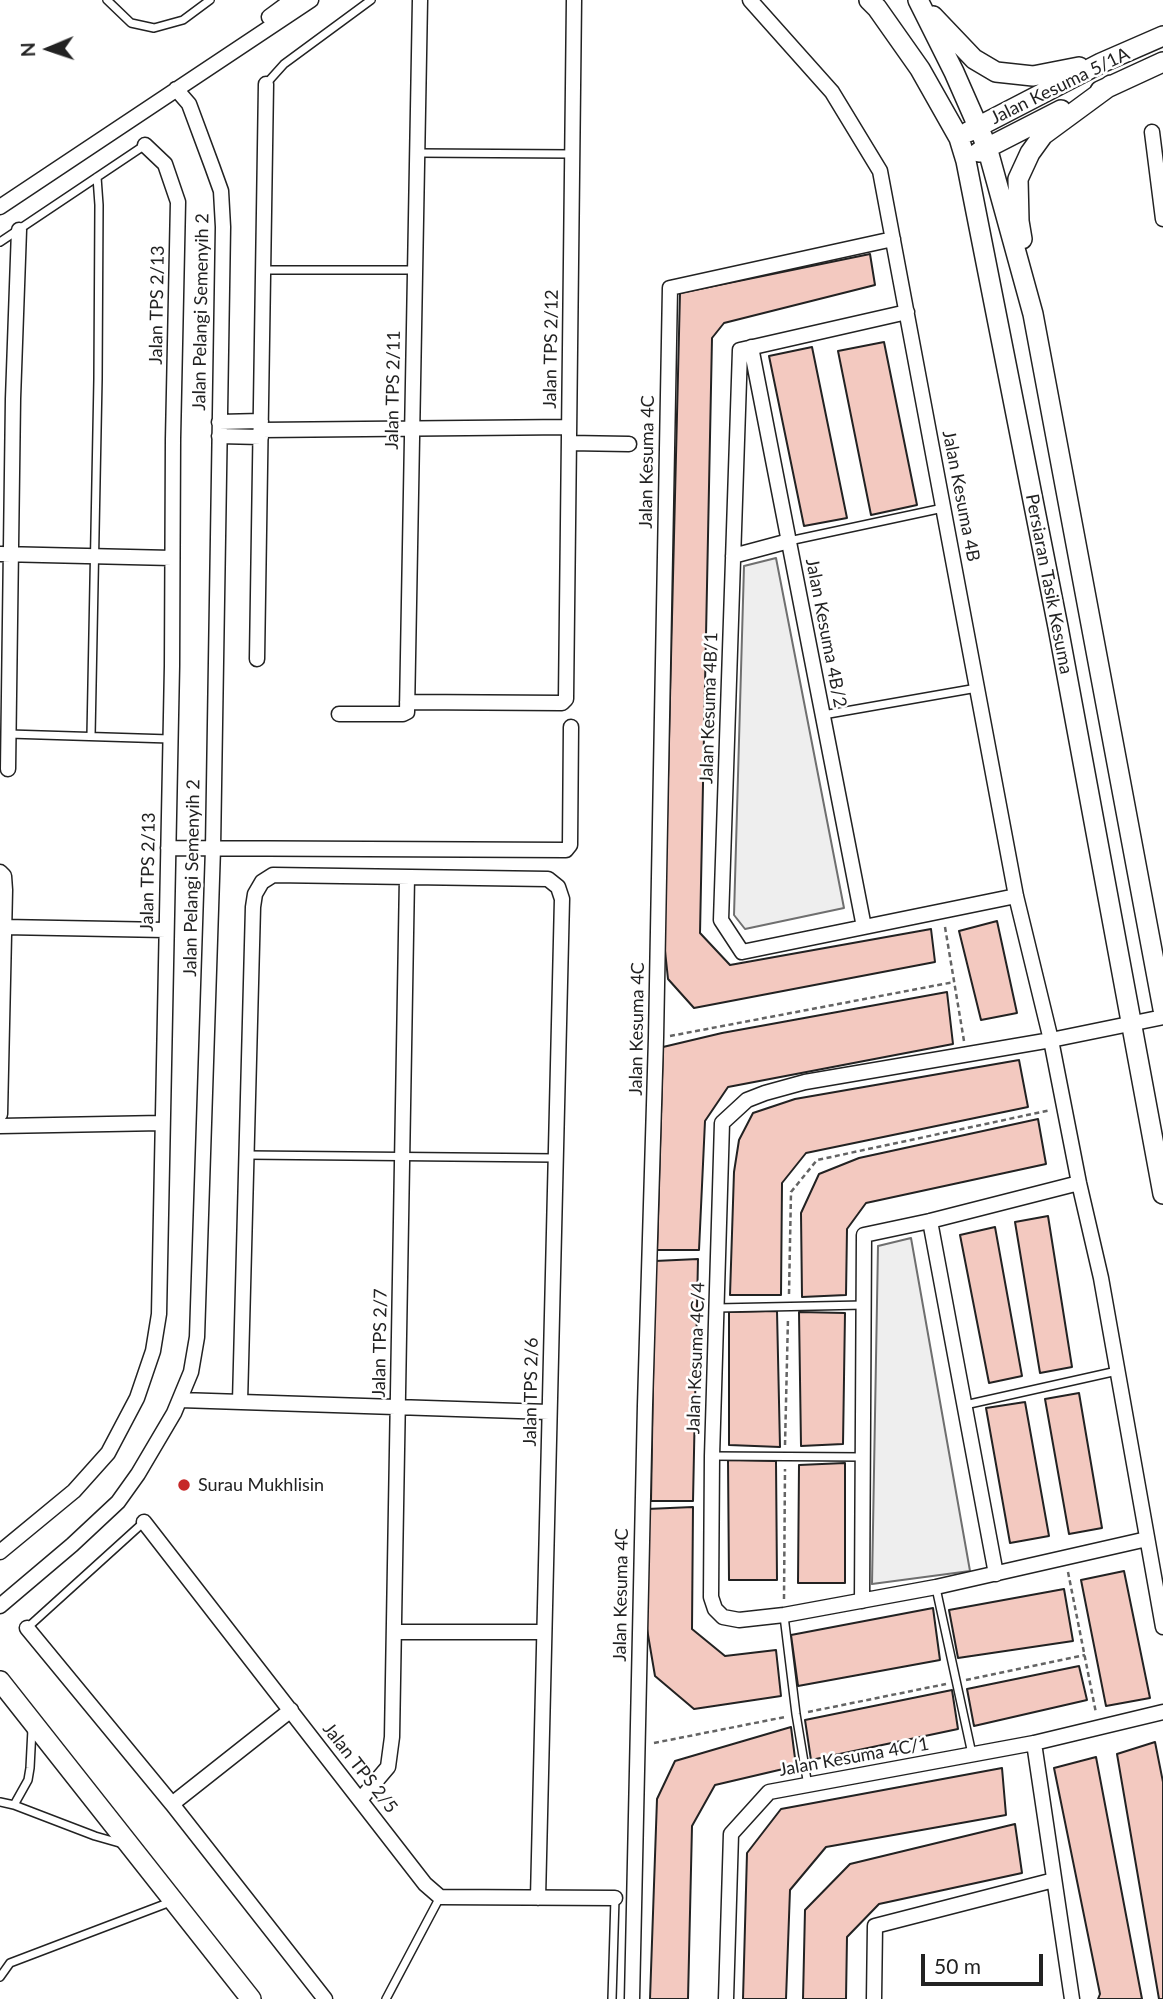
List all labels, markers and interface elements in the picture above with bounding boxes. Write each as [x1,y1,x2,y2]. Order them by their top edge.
north arrow [14,14,84,84]
text: N [16,42,39,57]
street label: Jalan Kesuma 5/1A [987,43,1133,129]
street label: Jalan Pelangi Semenyih 2 [188,213,214,411]
street label: Jalan TPS 2/13 [145,245,169,365]
street label: Jalan TPS 2/12 [539,289,563,409]
street label: Jalan TPS 2/11 [381,330,405,450]
street label: Jalan Kesuma 4C [635,395,659,529]
street label: Jalan Kesuma 4B [938,429,984,563]
street label: Persiaran Tasik Kesuma [1021,492,1077,676]
street label: Jalan Kesuma 4B/2 [801,557,851,709]
street label: Jalan Kesuma 4B/1 [696,632,722,784]
street label: Jalan Pelangi Semenyih 2 [179,779,205,977]
street label: Jalan TPS 2/13 [136,812,160,932]
street label: Jalan Kesuma 4C [625,962,649,1096]
street label: Jalan Kesuma 4C/4 [683,1282,709,1434]
street label: Jalan TPS 2/7 [368,1288,392,1398]
street label: Jalan TPS 2/6 [519,1337,543,1447]
place label: Surau Mukhlisin [198,1474,324,1496]
marker: Surau Mukhlisin [176,1477,192,1493]
street label: Jalan Kesuma 4C [609,1528,633,1662]
street label: Jalan TPS 2/5 [318,1718,402,1818]
street label: Jalan Kesuma 4C/1 [777,1733,931,1781]
scale bar [925,1940,1048,1984]
text: 50 m [934,1953,981,1978]

